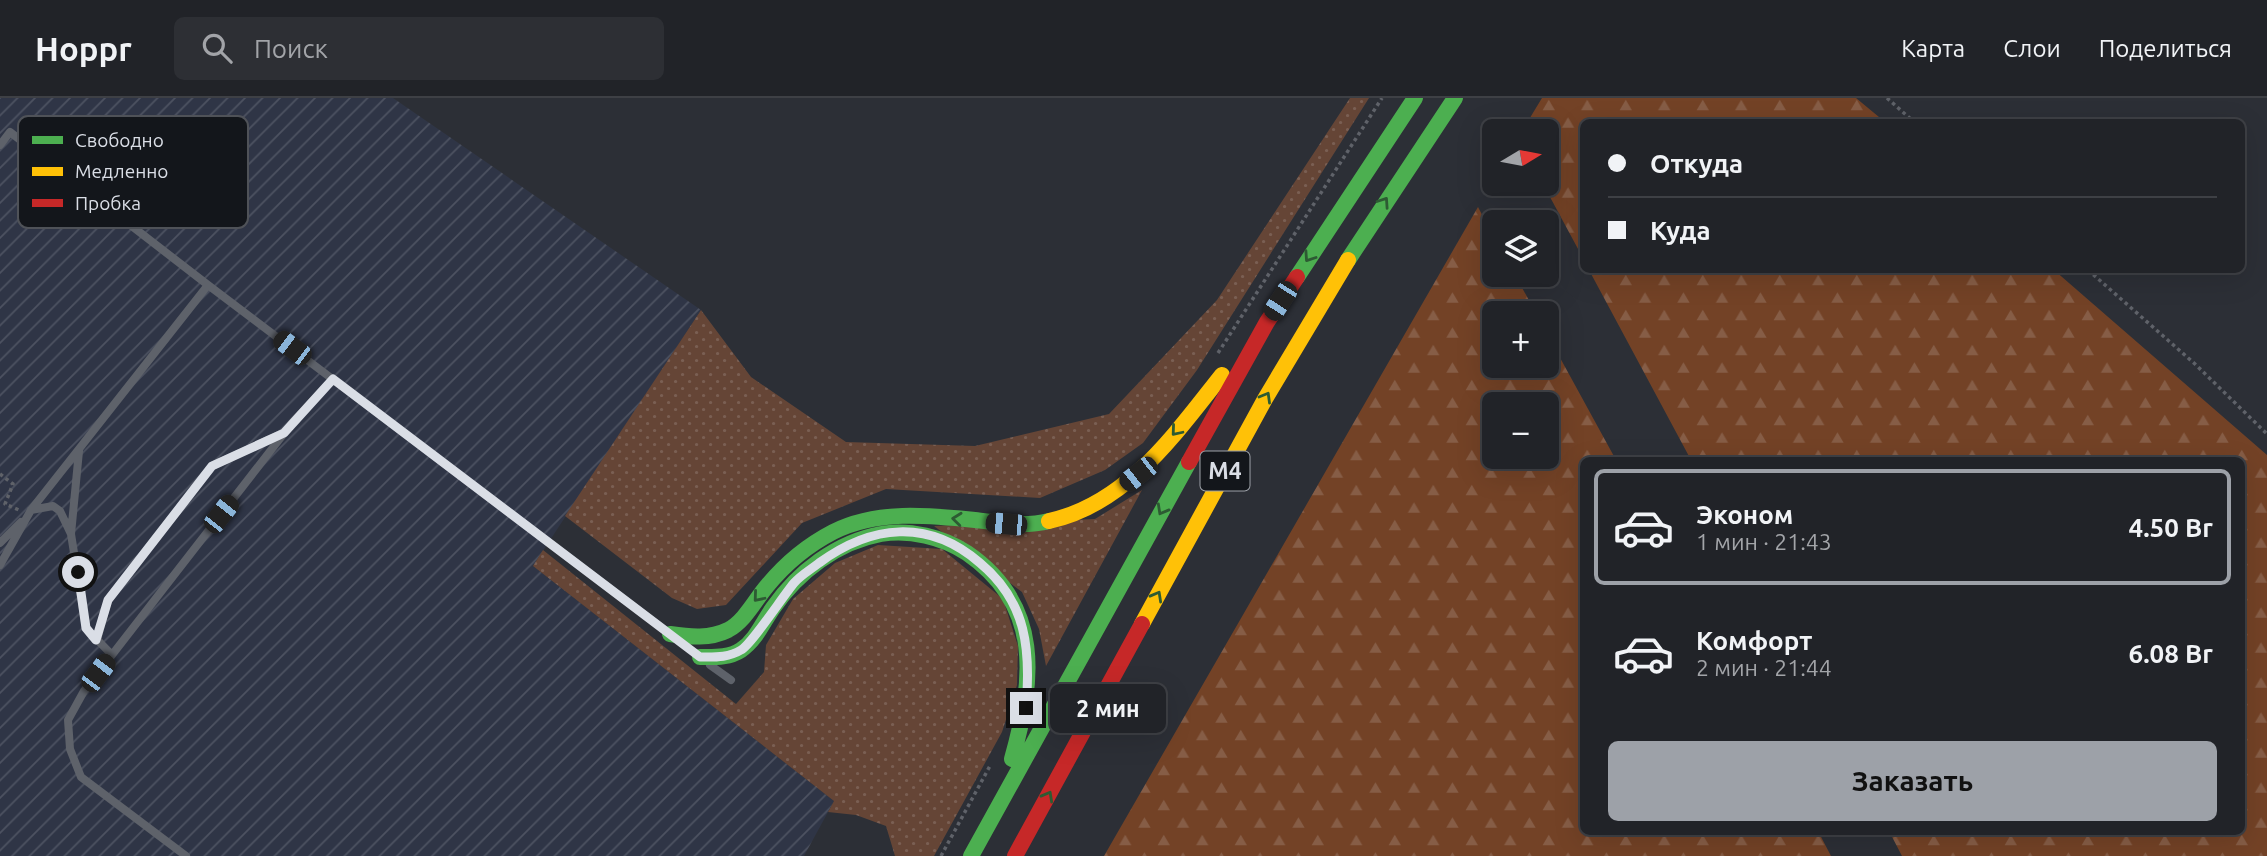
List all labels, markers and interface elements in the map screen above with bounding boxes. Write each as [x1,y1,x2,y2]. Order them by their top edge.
search box [174,17,664,80]
icon: search [198,29,236,67]
text: Hoppr [35,30,132,67]
text: Поиск [254,34,328,63]
text: Карта [1901,35,1965,62]
text: Слои [2003,35,2061,62]
text: Поделиться [2099,35,2232,62]
legend [18,116,248,228]
north arrow [1482,119,1559,196]
map controls [1482,119,1559,469]
text: Свободно [75,129,164,151]
text: Откуда [1650,149,1743,178]
text: Медленно [75,160,168,182]
text: Пробка [75,192,141,214]
one-way arrow [1376,197,1389,210]
button: layers [1482,210,1559,287]
text: Куда [1650,216,1711,245]
one-way arrow [1305,249,1318,262]
car [1260,278,1301,324]
button: + [1482,301,1559,378]
car [269,327,316,369]
one-way arrow [1258,391,1271,404]
button: − [1482,392,1559,469]
one-way arrow [1172,422,1184,435]
road number: М4 [1200,452,1250,490]
car [1115,453,1162,495]
car [200,491,243,537]
icon: car [1612,496,1675,559]
text: Эконом [1696,500,1793,529]
one-way arrow [1157,503,1170,515]
one-way arrow [951,512,962,527]
car [985,512,1028,536]
text: 4.50 Br [2129,513,2213,542]
text: 1 мин · 21:43 [1696,529,1832,554]
route start [62,556,94,588]
one-way arrow [753,589,766,601]
one-way arrow [1149,591,1162,604]
icon: car [1612,622,1675,685]
text: Комфорт [1696,626,1812,655]
text: 6.08 Br [2129,639,2213,668]
car [77,650,120,696]
text: 2 мин · 21:44 [1696,655,1832,680]
callout: 2 мин [1050,684,1166,732]
route end [1010,692,1042,724]
text: 2 мин [1076,696,1140,721]
button: Заказать [1608,741,2217,821]
one-way arrow [1040,791,1053,803]

